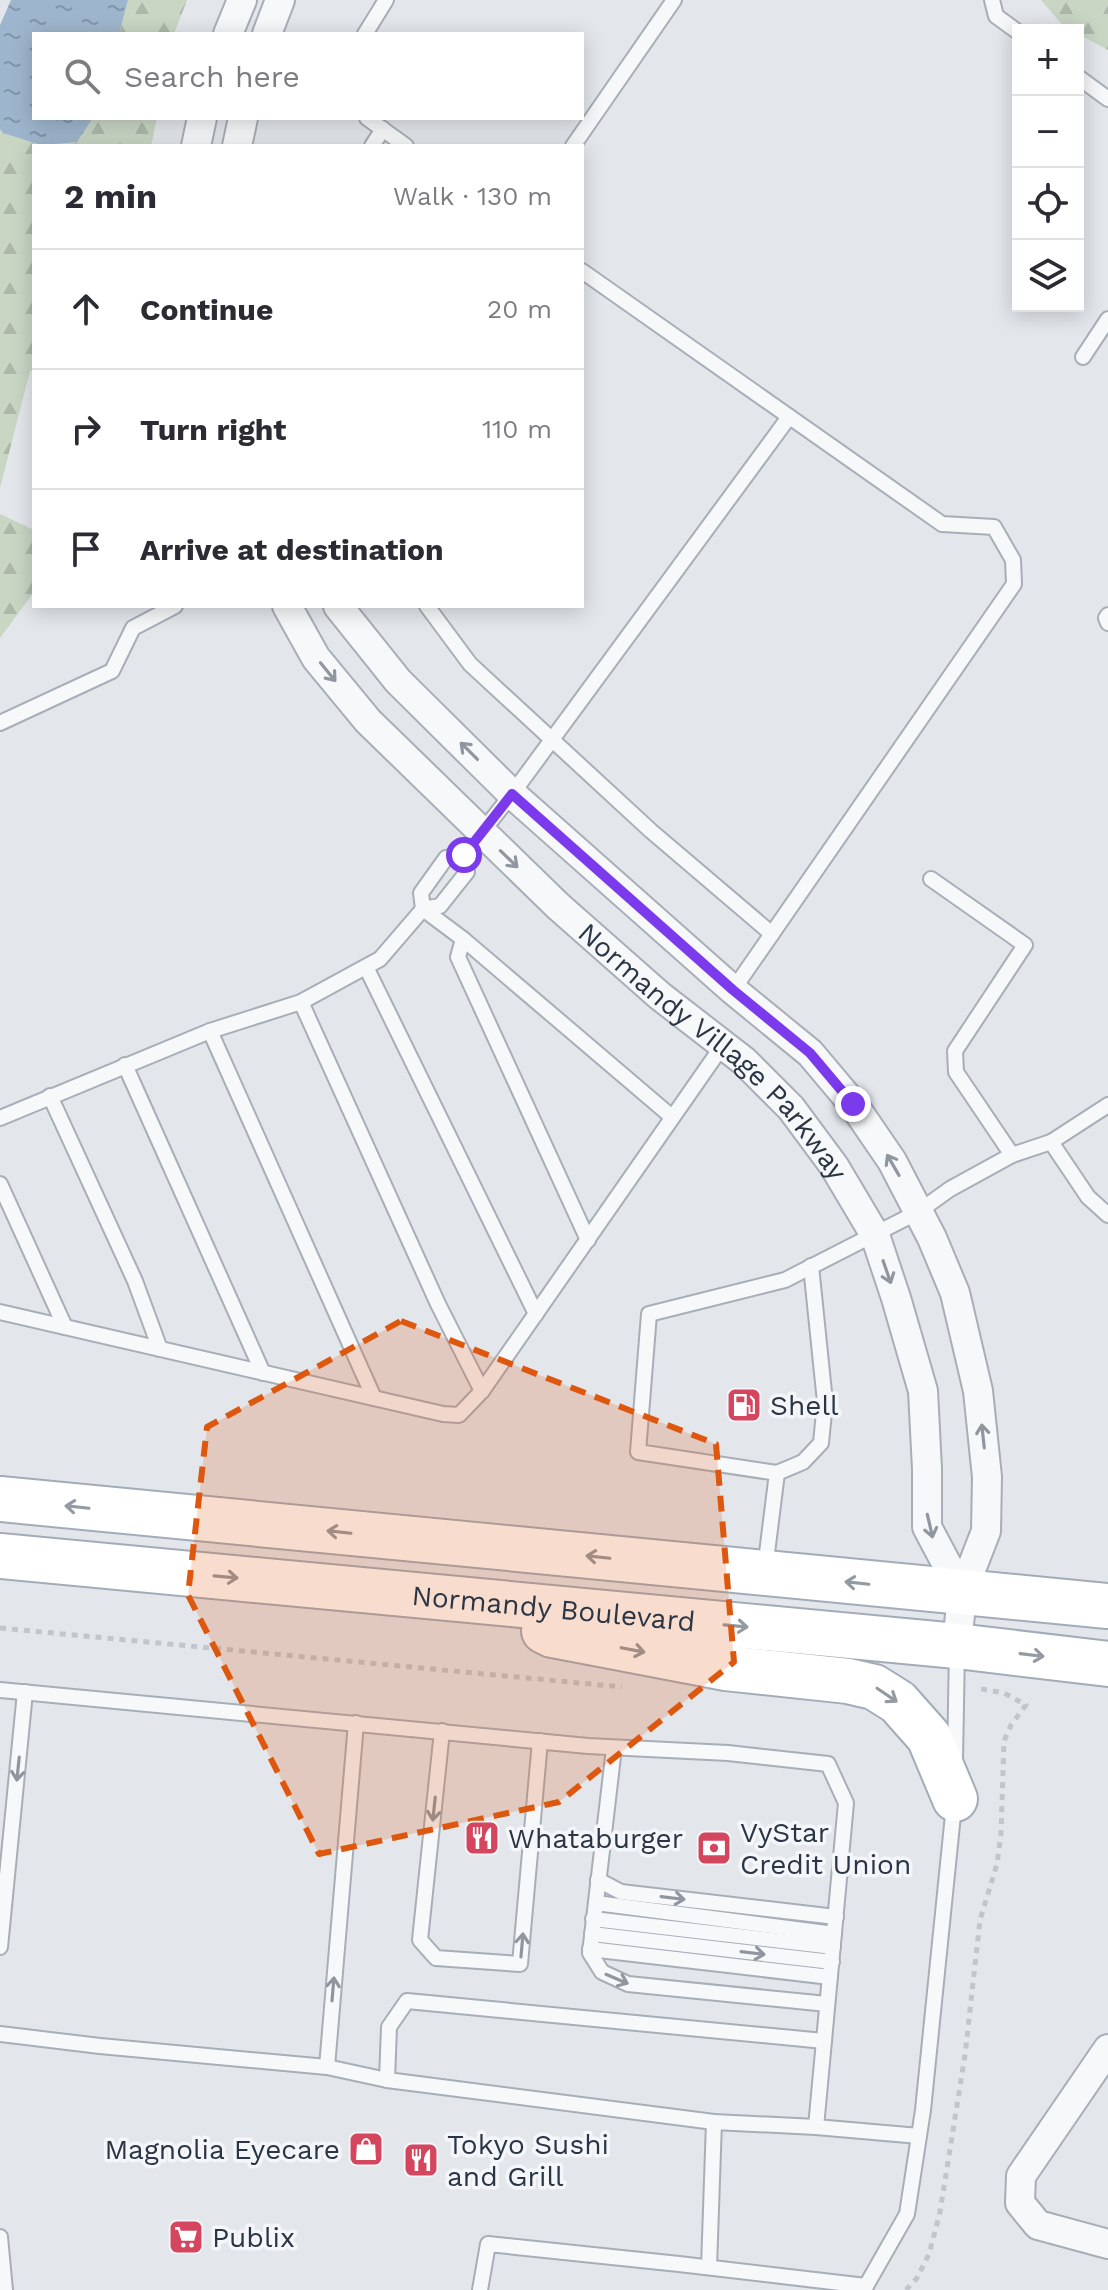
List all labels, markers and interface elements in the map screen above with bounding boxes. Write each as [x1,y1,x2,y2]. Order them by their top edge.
map controls [1012,24,1084,312]
button: + [1012,24,1084,96]
search box [32,32,584,120]
icon: search [60,54,104,98]
text: Search here [124,59,300,94]
button: − [1012,96,1084,168]
button: locate [1012,168,1084,240]
text: 2 min [64,176,157,216]
text: Walk · 130 m [393,181,552,211]
button: layers [1012,240,1084,312]
icon: ahead [64,287,108,331]
text: Continue [140,292,273,327]
text: 20 m [487,294,552,324]
icon: right [64,407,108,451]
text: Turn right [140,412,286,447]
text: 110 m [482,414,552,444]
icon: arrive [64,527,108,571]
text: Arrive at destination [140,532,444,567]
one-way arrow [319,661,337,682]
one-way arrow [460,742,479,761]
route start [446,837,482,873]
one-way arrow [499,849,519,868]
street label: Normandy Village Parkway [572,916,855,1186]
route end [835,1086,871,1122]
one-way arrow [885,1154,901,1177]
one-way arrow [881,1259,896,1284]
fuel station icon: Shell [725,1386,763,1424]
place label: Shell [770,1389,839,1422]
one-way arrow [975,1423,990,1450]
one-way arrow [64,1499,91,1514]
one-way arrow [923,1512,938,1538]
one-way arrow [326,1525,353,1540]
one-way arrow [585,1550,612,1565]
one-way arrow [212,1570,239,1585]
one-way arrow [844,1575,870,1590]
street label: Normandy Boulevard [410,1579,697,1638]
one-way arrow [722,1618,749,1633]
one-way arrow [620,1643,645,1658]
one-way arrow [1019,1648,1045,1663]
one-way arrow [876,1687,898,1703]
one-way arrow [10,1755,25,1782]
one-way arrow [426,1795,441,1822]
place label: VyStar Credit Union [740,1816,911,1881]
restaurant icon: Whataburger [463,1819,501,1857]
place label: Whataburger [508,1822,683,1855]
bank icon: VyStar Credit Union [695,1829,733,1867]
one-way arrow [660,1891,685,1906]
one-way arrow [515,1932,530,1959]
one-way arrow [739,1945,766,1960]
one-way arrow [604,1972,629,1987]
one-way arrow [326,1976,341,2003]
place label: Tokyo Sushi and Grill [447,2128,609,2193]
shop icon: Magnolia Eyecare [347,2130,385,2168]
place label: Magnolia Eyecare [104,2133,340,2166]
restaurant icon: Tokyo Sushi and Grill [402,2141,440,2179]
supermarket icon: Publix [167,2218,205,2256]
place label: Publix [212,2221,295,2254]

